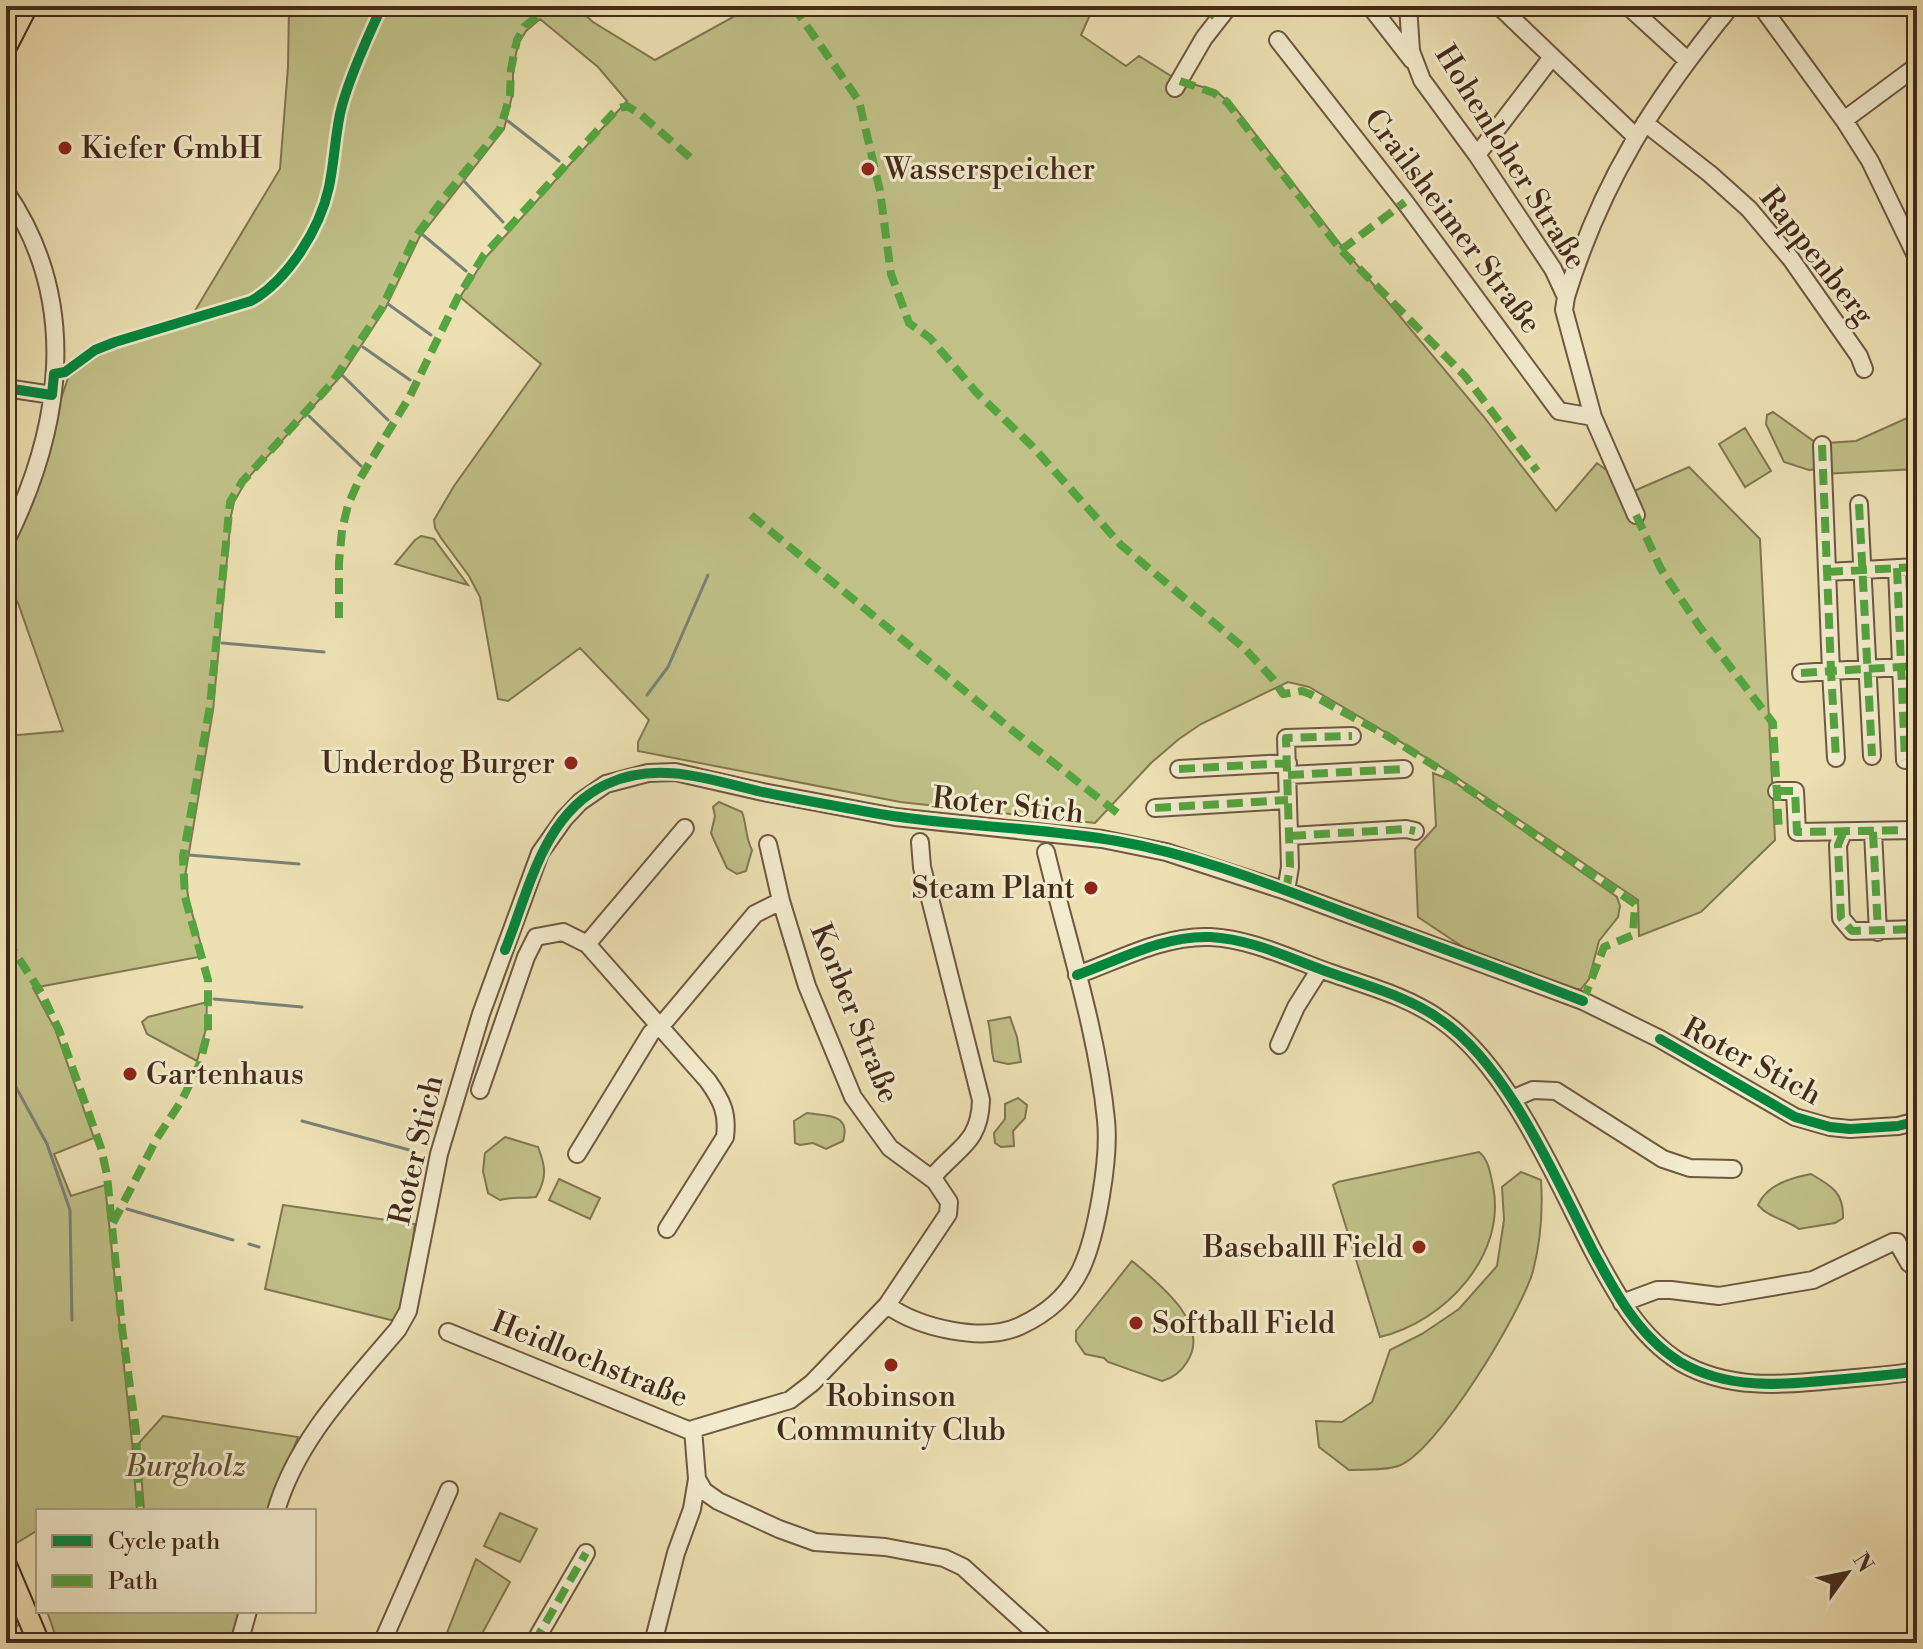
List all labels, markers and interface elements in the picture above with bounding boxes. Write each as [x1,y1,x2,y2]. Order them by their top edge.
street label: Hohenloher Straße [1426,38,1595,277]
street label: Crailsheimer Straße [1355,102,1549,342]
place label: Kiefer GmbH [81,130,262,168]
marker: Kiefer GmbH [56,139,74,157]
place label: Wasserspeicher [883,151,1095,189]
marker: Wasserspeicher [859,160,877,178]
street label: Rappenberg [1750,180,1882,334]
place label: Underdog Burger [321,745,555,783]
marker: Underdog Burger [562,754,580,772]
street label: Roter Stich [930,779,1086,833]
place label: Steam Plant [912,870,1075,908]
marker: Steam Plant [1082,879,1100,897]
street label: Korber Straße [801,918,907,1109]
street label: Roter Stich [1675,1009,1828,1114]
place label: Gartenhaus [146,1056,304,1094]
marker: Gartenhaus [121,1065,139,1083]
street label: Roter Stich [381,1072,453,1229]
place label: Baseballl Field [1202,1229,1403,1267]
marker: Baseballl Field [1410,1238,1428,1256]
street label: Heidlochstraße [486,1303,693,1417]
place label: Softball Field [1152,1305,1335,1343]
marker: Softball Field [1127,1314,1145,1332]
marker: Robinson Community Club [882,1356,900,1374]
place label: Robinson Community Club [776,1378,1006,1450]
park label: Burgholz [124,1448,247,1486]
legend [36,1509,316,1613]
text: Cycle path [108,1527,220,1557]
north arrow [1807,1533,1887,1613]
text: N [1846,1548,1879,1578]
text: Path [108,1567,158,1597]

